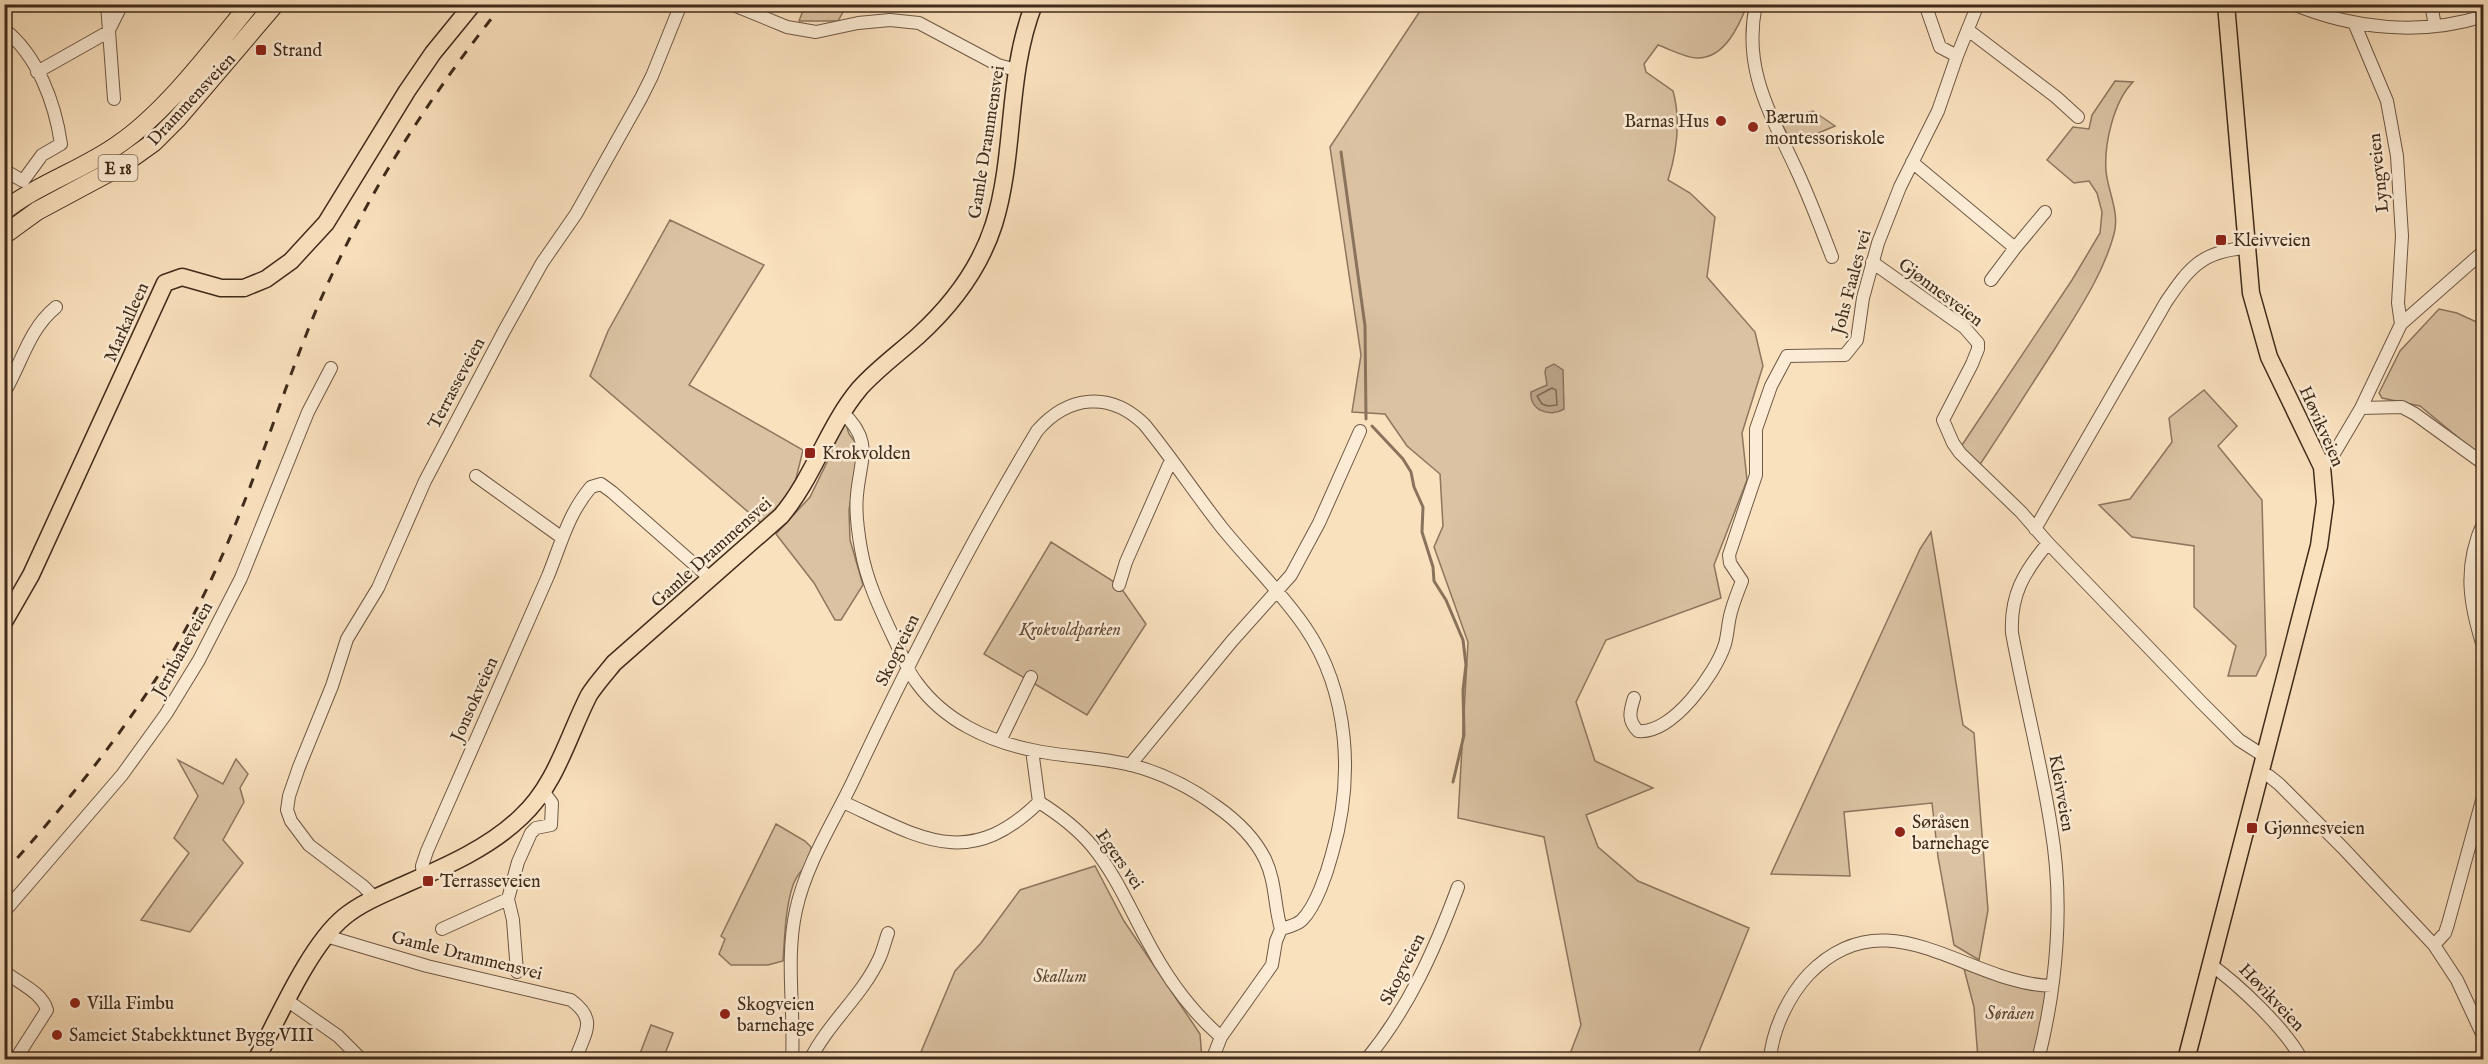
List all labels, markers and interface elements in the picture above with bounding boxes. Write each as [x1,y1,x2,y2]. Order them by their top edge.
place label: Strand [273,40,322,63]
marker: Strand [254,43,268,57]
street label: Drammensveien [143,48,242,152]
street label: Gamle Drammensvei [964,64,1011,220]
place label: Bærum montessoriskole [1765,107,1885,151]
place label: Barnas Hus [1624,111,1709,134]
marker: Barnas Hus [1714,114,1728,128]
marker: Bærum montessoriskole [1746,120,1760,134]
street label: Lyngveien [2364,132,2395,214]
road number: E 18 [98,155,138,181]
street label: Johs Faales vei [1827,227,1877,339]
place label: Kleivveien [2233,230,2311,253]
marker: Kleivveien [2214,233,2228,247]
street label: Gjønnesveien [1893,254,1988,333]
street label: Markalleen [100,279,155,366]
street label: Terrasseveien [424,334,491,433]
street label: Høvikveien [2293,383,2349,471]
place label: Krokvolden [822,443,911,466]
marker: Krokvolden [803,446,817,460]
street label: Gamle Drammensvei [647,493,777,613]
street label: Jernbaneveien [147,598,219,703]
street label: Skogveien [871,611,926,690]
park label: Krokvoldparken [1018,619,1121,642]
street label: Jonsokveien [446,653,504,747]
street label: Kleivveien [2042,753,2079,834]
place label: Søråsen barnehage [1912,812,1989,856]
place label: Gjønnesveien [2264,818,2365,841]
marker: Gjønnesveien [2245,821,2259,835]
street label: Egers vei [1090,825,1148,895]
marker: Søråsen barnehage [1893,825,1907,839]
place label: Terrasseveien [440,871,541,894]
marker: Terrasseveien [421,874,435,888]
street label: Gamle Drammensvei [389,927,545,986]
street label: Skogveien [1376,930,1431,1009]
street label: Høvikveien [2233,959,2309,1037]
park label: Skallum [1033,966,1087,989]
place label: Villa Fimbu [86,993,174,1016]
place label: Skogveien barnehage [737,994,815,1038]
marker: Villa Fimbu [68,996,82,1010]
park label: Søråsen [1985,1003,2035,1026]
marker: Skogveien barnehage [718,1007,732,1021]
place label: Sameiet Stabekktunet Bygg VIII [69,1025,314,1048]
marker: Sameiet Stabekktunet Bygg VIII [50,1028,64,1042]

